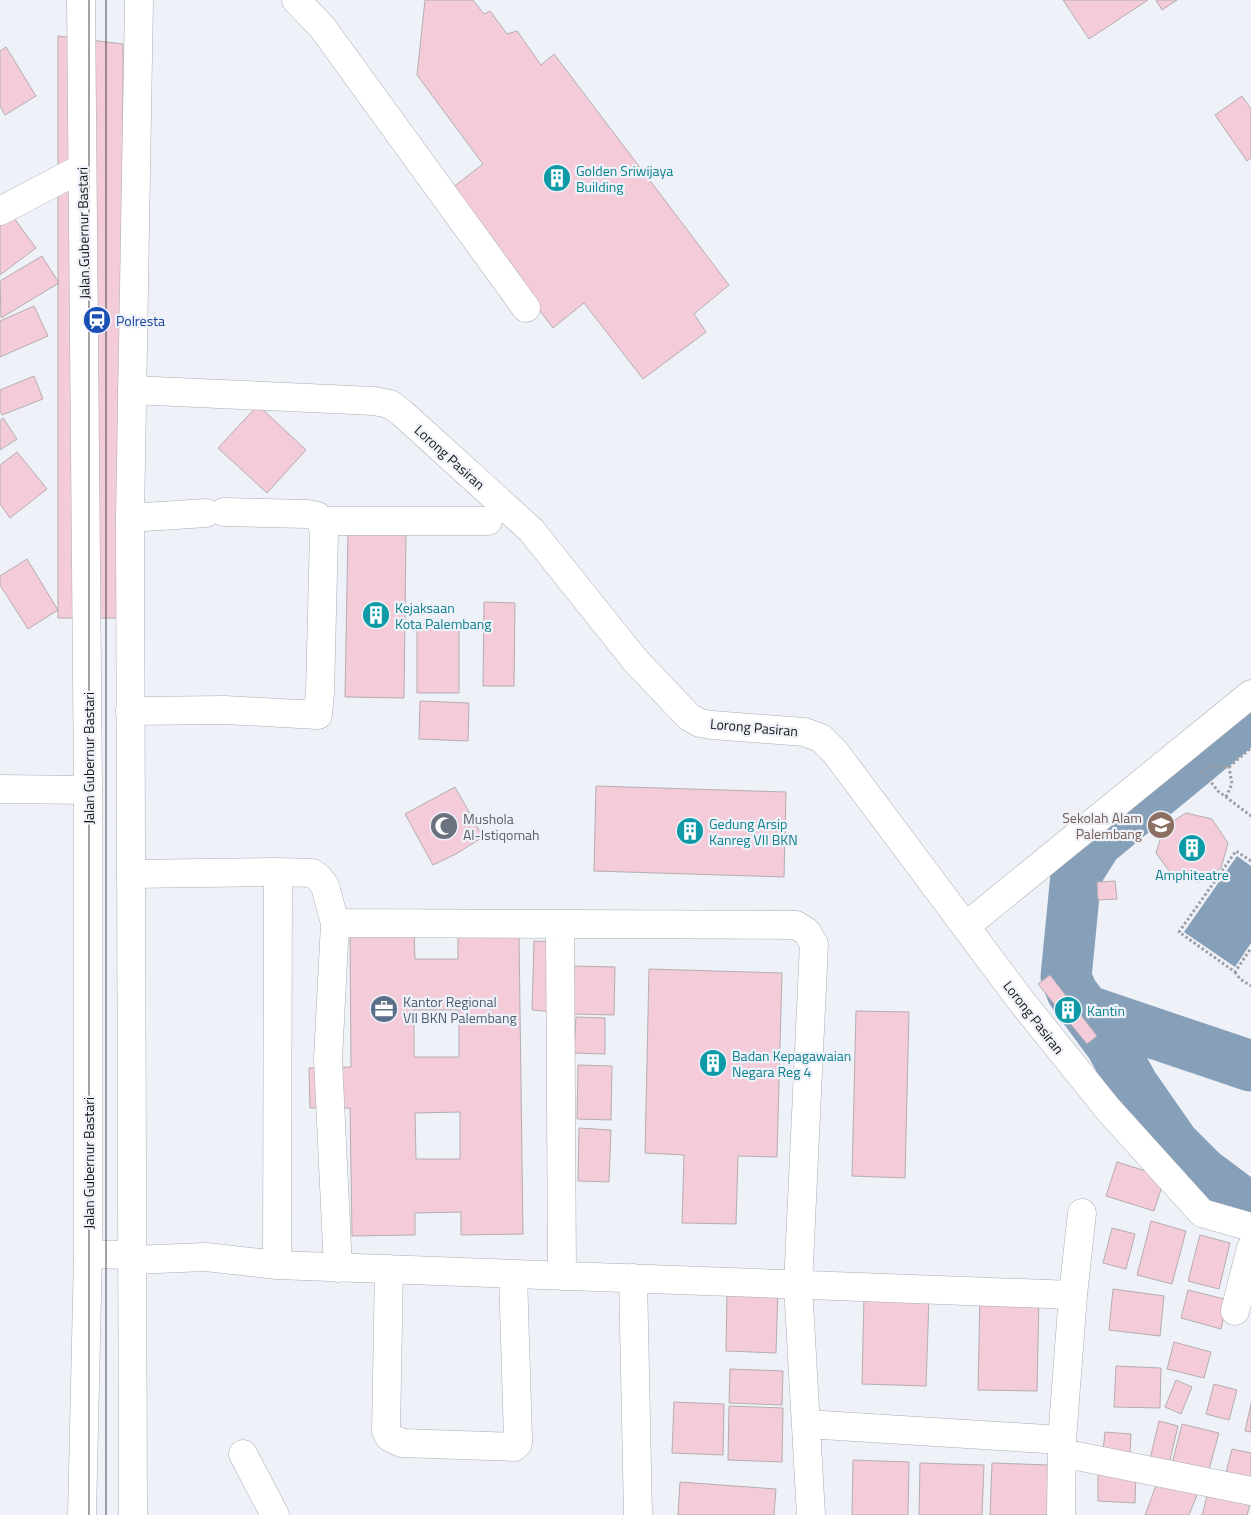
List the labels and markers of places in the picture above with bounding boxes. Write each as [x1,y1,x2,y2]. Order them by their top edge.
place label: Golden Sriwijaya Building [576,160,673,197]
building icon: Golden Sriwijaya Building [542,163,572,193]
station icon: Polresta [82,305,112,335]
place label: Polresta [116,310,165,331]
place label: Kejaksaan Kota Palembang [395,597,491,634]
building icon: Kejaksaan Kota Palembang [361,600,391,630]
place label: Sekolah Alam Palembang [1062,807,1142,844]
place label: Mushola Al-Istiqomah [463,808,540,845]
school or university icon: Sekolah Alam Palembang [1146,810,1176,840]
mosque icon: Mushola Al-Istiqomah [429,811,459,841]
place label: Gedung Arsip Kanreg VII BKN [709,813,798,850]
building icon: Gedung Arsip Kanreg VII BKN [675,816,705,846]
building icon: Amphiteatre [1177,833,1207,863]
place label: Amphiteatre [1155,864,1229,885]
place label: Kantor Regional VII BKN Palembang [403,991,517,1028]
office icon: Kantor Regional VII BKN Palembang [369,994,399,1024]
building icon: Kantin [1053,995,1083,1025]
place label: Kantin [1087,1000,1125,1021]
place label: Badan Kepagawaian Negara Reg 4 [732,1045,851,1082]
building icon: Badan Kepagawaian Negara Reg 4 [698,1048,728,1078]

